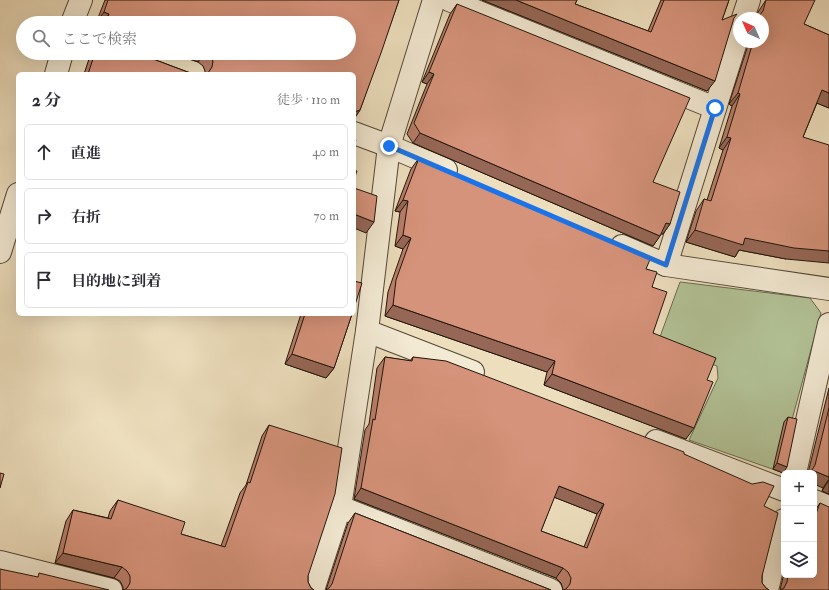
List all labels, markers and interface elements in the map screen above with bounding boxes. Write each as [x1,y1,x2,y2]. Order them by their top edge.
north arrow [733,12,769,48]
search box [16,16,356,60]
icon: search [30,27,52,49]
text: ここで検索 [62,30,137,49]
text: 2 分 [32,90,61,111]
text: 徒歩 · 110 m [277,92,340,108]
route start [706,99,724,117]
route end [380,137,398,155]
icon: ahead [33,141,55,163]
text: 直進 [71,144,101,163]
text: 40 m [313,144,339,160]
icon: right [33,205,55,227]
text: 右折 [71,208,101,227]
text: 70 m [314,208,339,224]
icon: arrive [33,269,55,291]
text: 目的地に到着 [71,272,161,291]
map controls [781,470,817,578]
button: + [781,470,817,506]
button: − [781,506,817,542]
button: layers [781,542,817,578]

